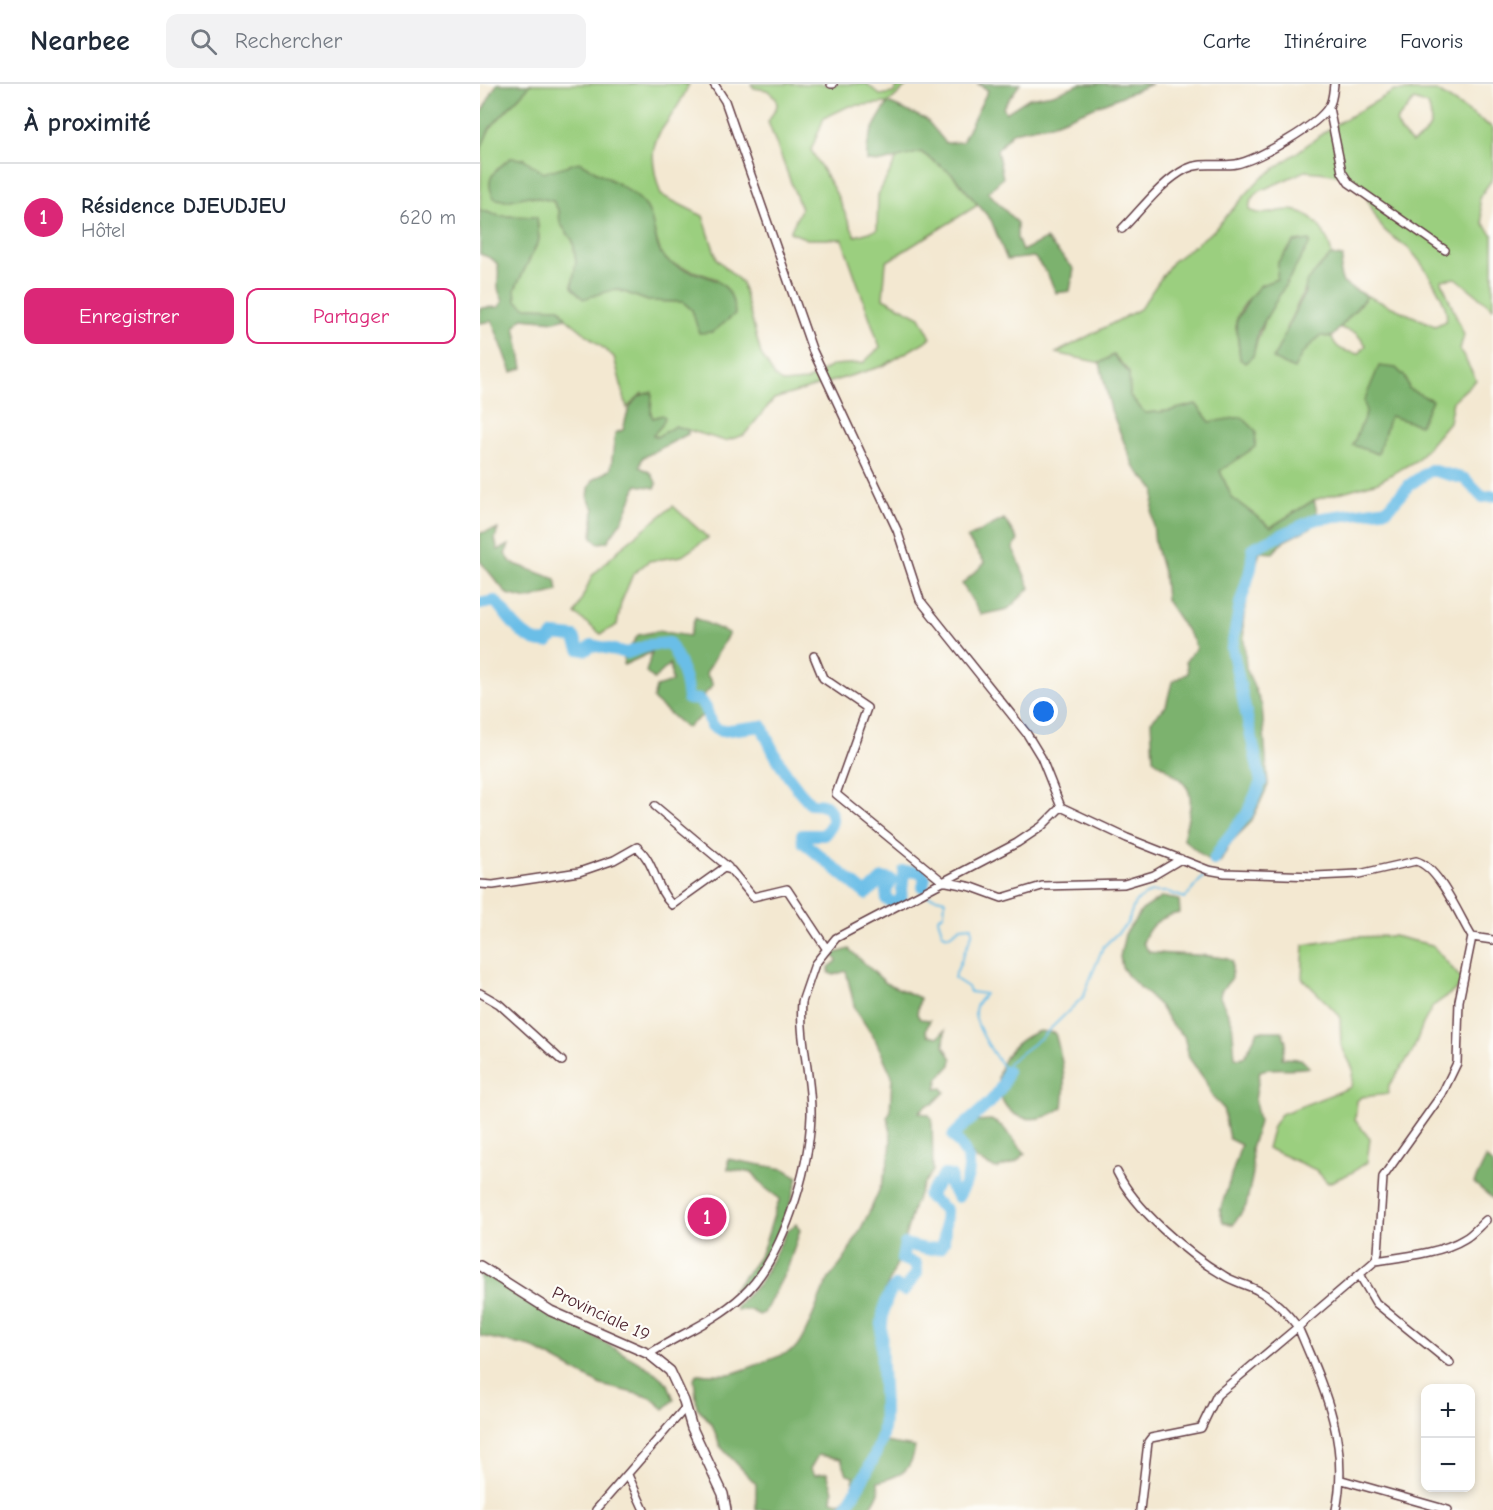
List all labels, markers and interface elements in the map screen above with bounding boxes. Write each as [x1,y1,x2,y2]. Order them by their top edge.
search box [166,14,586,68]
text: Nearbee [30,25,130,57]
icon: search [187,25,220,58]
text: Rechercher [235,28,342,54]
text: Carte [1203,29,1251,53]
text: Itinéraire [1284,29,1367,53]
text: Favoris [1400,29,1463,53]
text: À proximité [24,108,151,138]
text: Résidence DJEUDJEU [81,193,286,219]
text: 1 [40,206,47,229]
text: 620 m [399,206,456,229]
text: Hôtel [81,219,125,242]
button: Enregistrer [24,288,234,344]
button: Partager [246,288,456,344]
your location [1029,697,1058,726]
pin: 1 [688,1194,726,1240]
street label: Provinciale 19 [549,1282,653,1346]
map controls [1421,1384,1475,1492]
button: + [1421,1384,1475,1438]
button: − [1421,1438,1475,1492]

